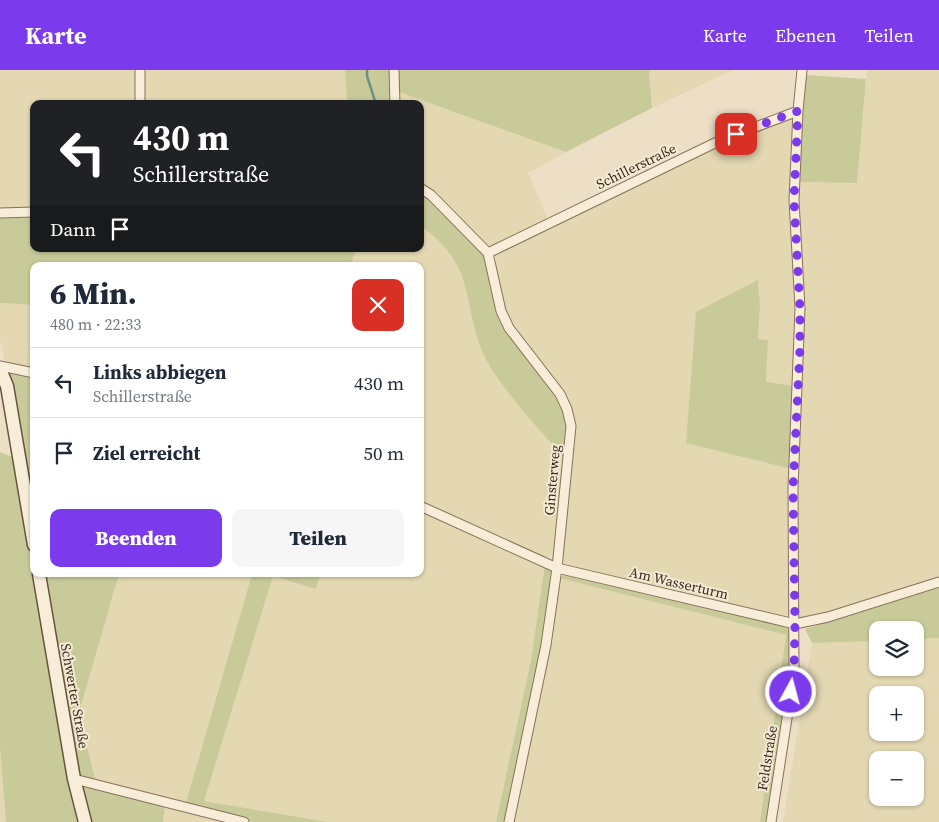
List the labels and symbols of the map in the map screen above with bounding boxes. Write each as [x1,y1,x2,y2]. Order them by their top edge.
pin [715,113,757,155]
street label: Schillerstraße [593,138,679,194]
street label: Ginsterweg [539,444,565,516]
street label: Am Wasserturm [627,562,731,604]
street label: Schwerter Straße [56,642,94,750]
position arrow [764,665,816,717]
street label: Feldstraße [752,724,782,792]

